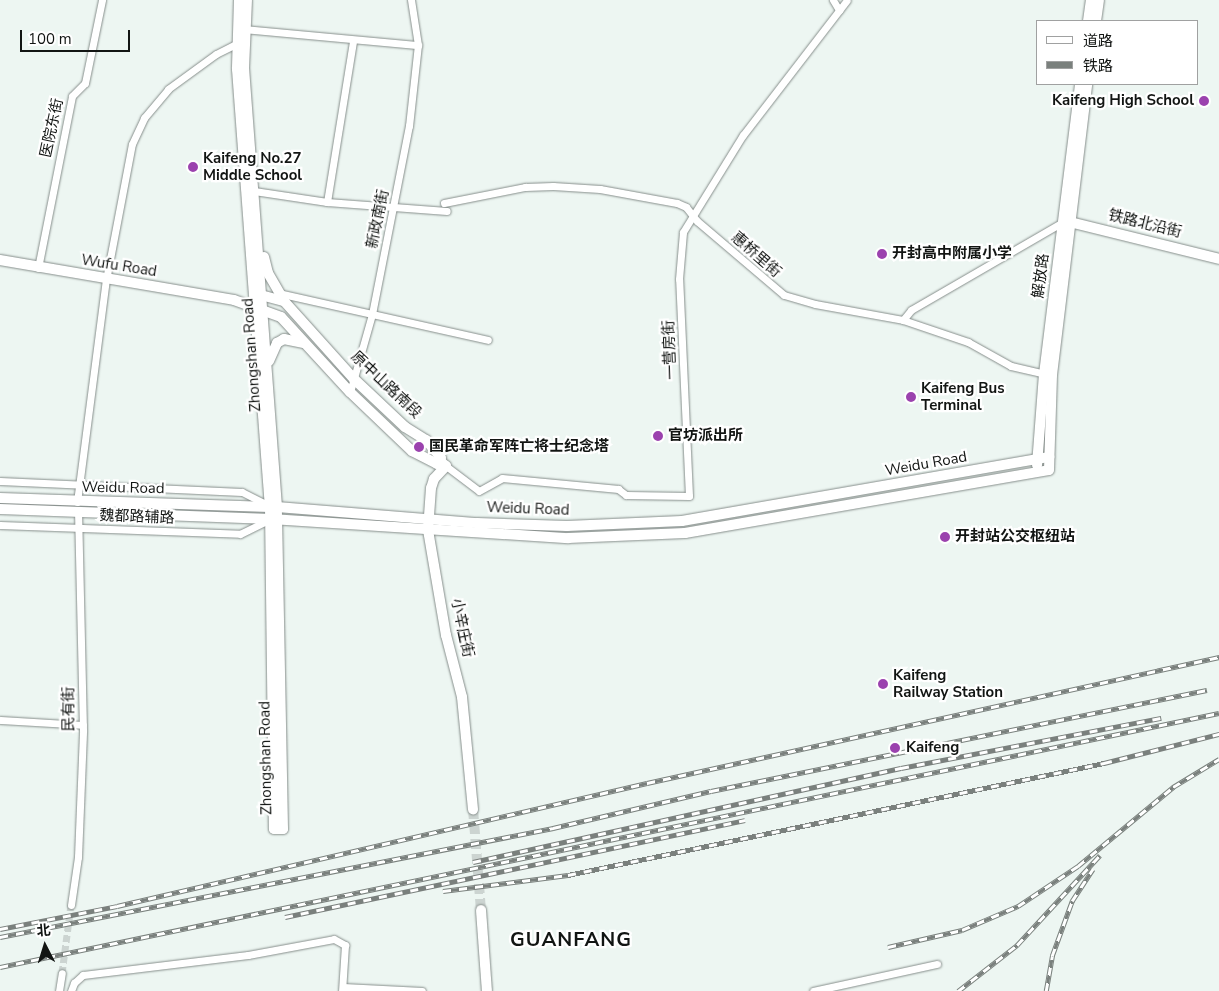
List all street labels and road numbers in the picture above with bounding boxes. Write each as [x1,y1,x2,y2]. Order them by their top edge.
street label: 医院东街 [37,97,67,159]
street label: 新政南街 [363,188,393,250]
street label: 铁路北沿街 [1106,206,1184,242]
street label: 惠桥里街 [727,229,785,281]
street label: Wufu Road [80,251,158,281]
street label: 解放路 [1029,253,1053,299]
street label: Zhongshan Road [239,298,265,412]
street label: 一营房街 [660,320,680,380]
street label: 原中山路南段 [347,348,425,422]
street label: Weidu Road [884,448,968,480]
street label: Weidu Road [81,478,165,498]
street label: Weidu Road [486,499,570,519]
street label: 魏都路辅路 [99,507,175,527]
street label: 小辛庄街 [447,597,477,659]
street label: 民有街 [60,687,78,731]
street label: Zhongshan Road [256,701,276,815]

